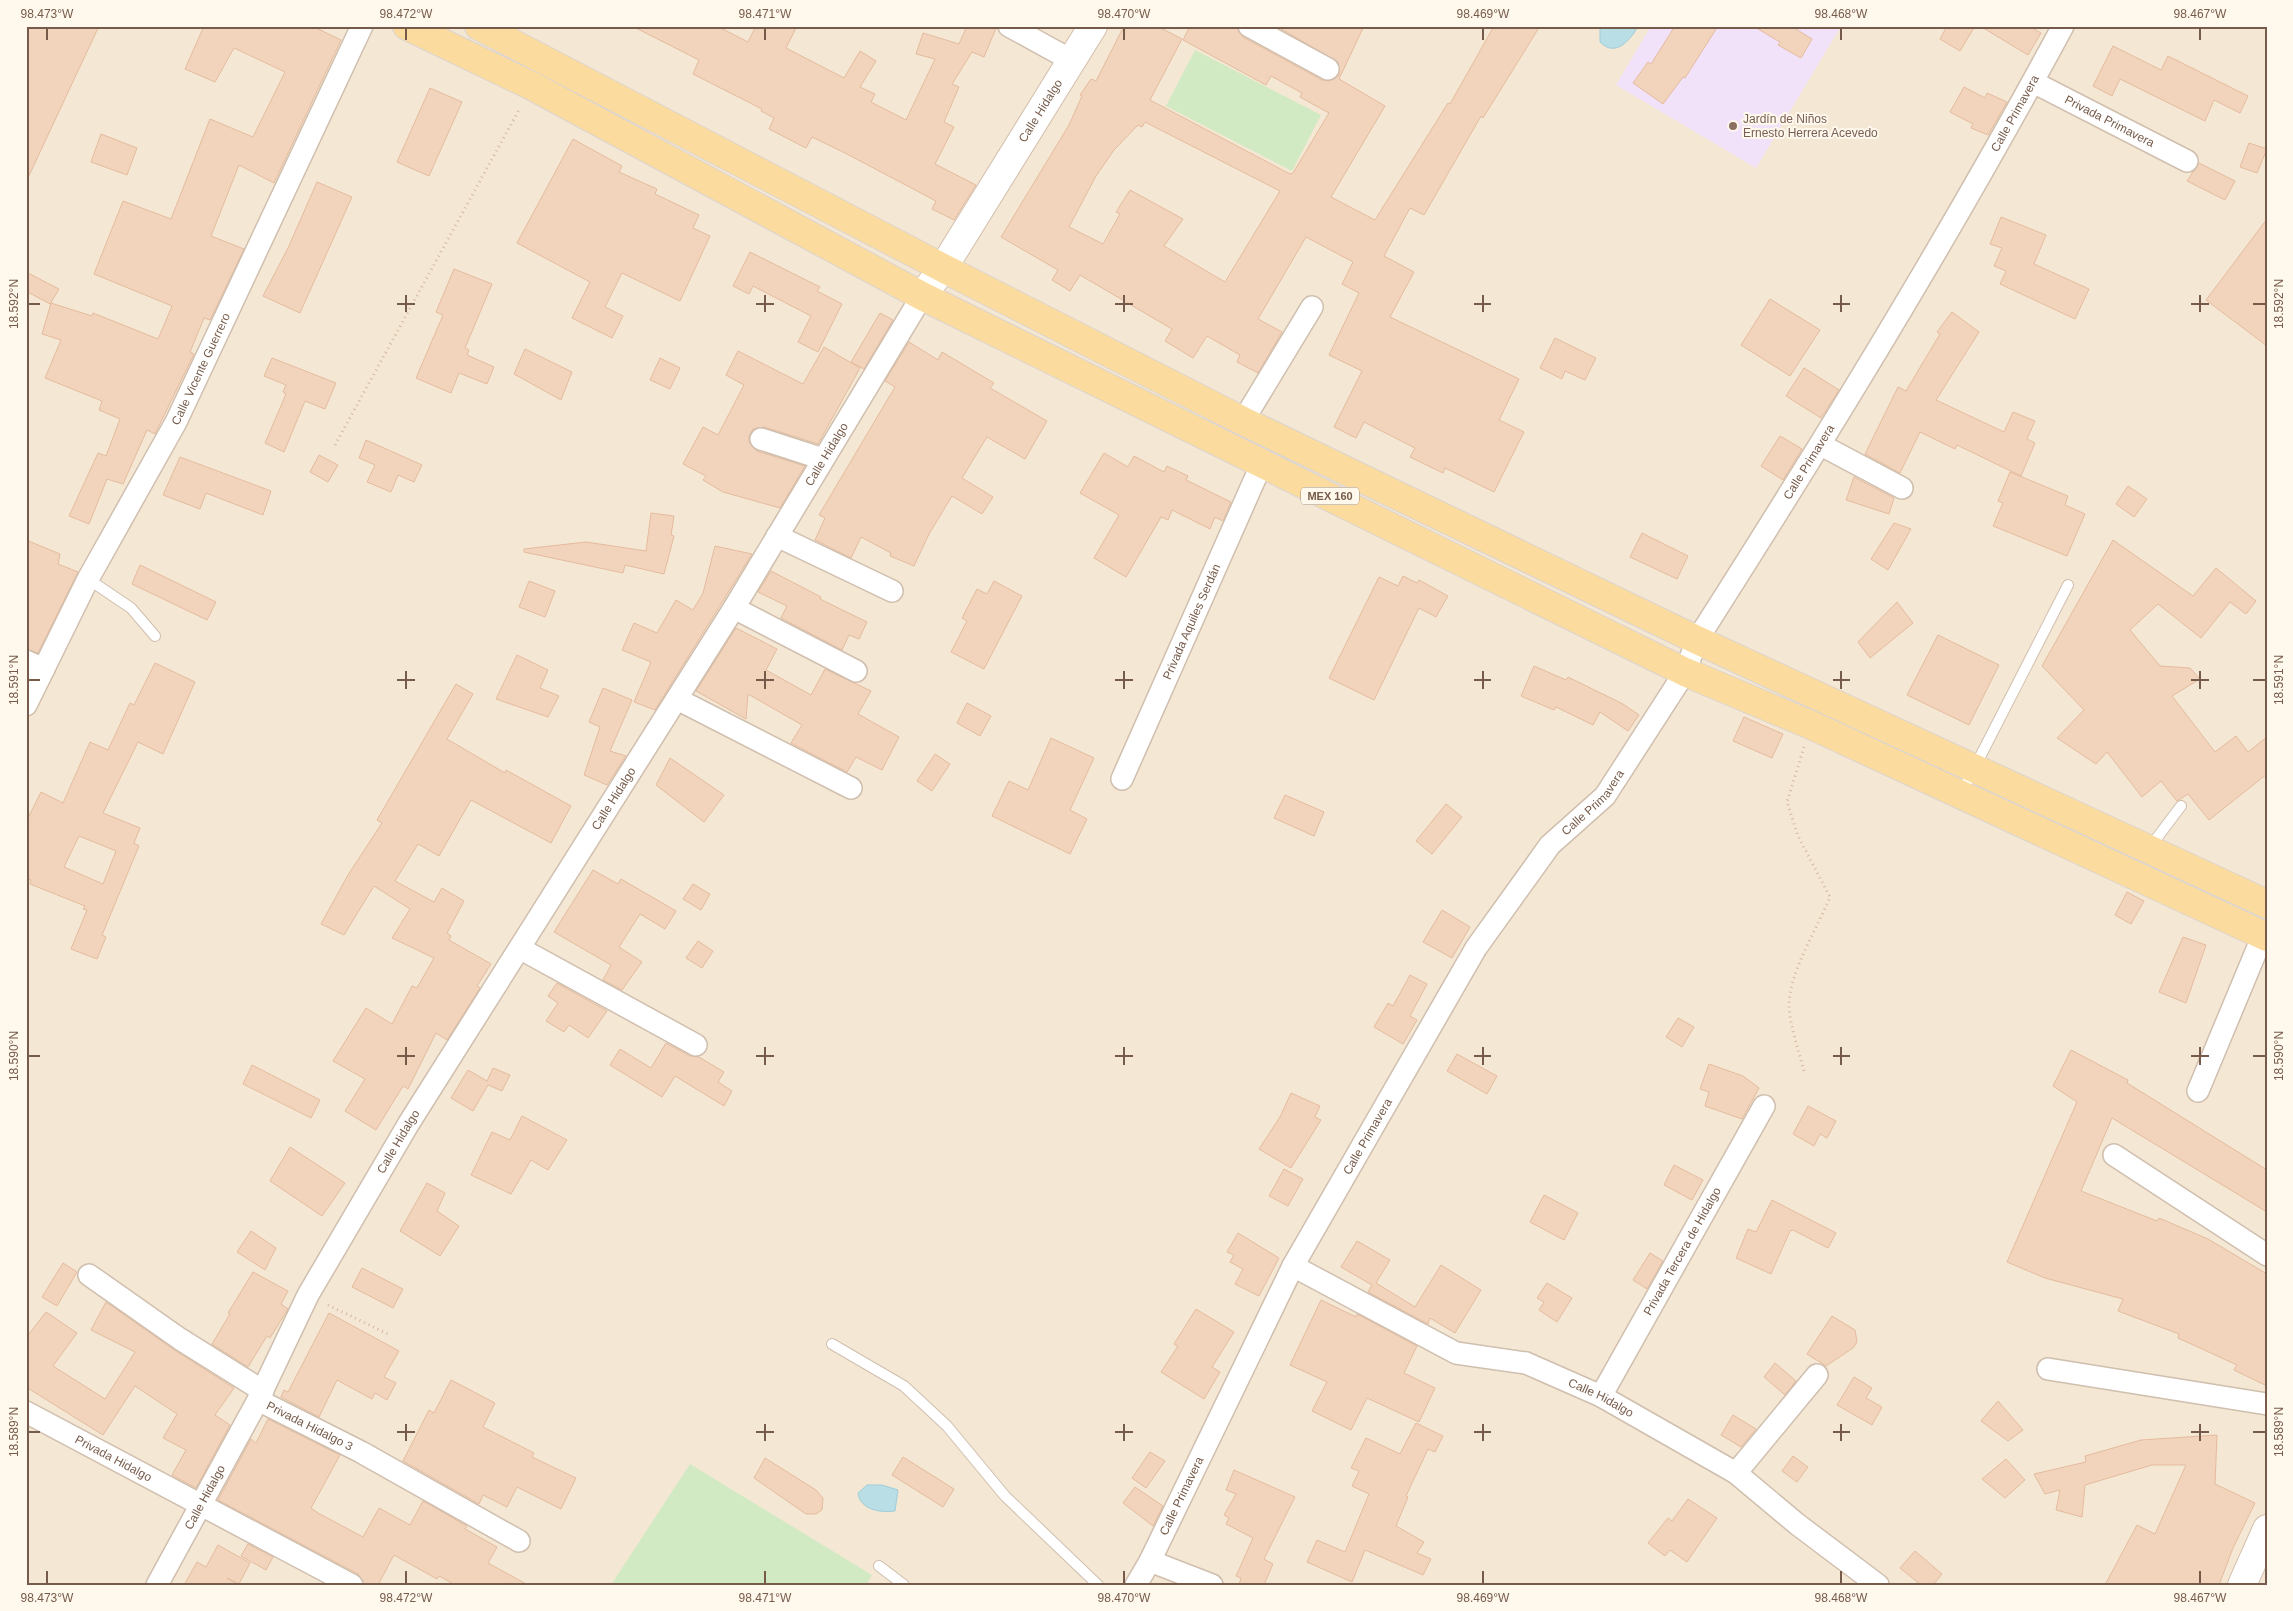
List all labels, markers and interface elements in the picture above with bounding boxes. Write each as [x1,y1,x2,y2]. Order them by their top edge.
text: 98.473°W [21,7,74,21]
text: 98.472°W [380,7,433,21]
text: 98.471°W [739,7,792,21]
text: 98.470°W [1098,7,1151,21]
text: 98.469°W [1457,7,1510,21]
text: 98.468°W [1815,7,1868,21]
text: 98.467°W [2174,7,2227,21]
street label: Calle Primavera [1988,72,2042,154]
street label: Calle Hidalgo [1016,76,1065,145]
street label: Privada Primavera [2062,92,2157,150]
place label: Jardín de Niños Ernesto Herrera Acevedo [1743,112,1878,140]
marker: Jardín de Niños Ernesto Herrera Acevedo [1727,120,1739,132]
text: 18.592°N [7,279,21,329]
text: 18.592°N [2272,279,2286,329]
street label: Calle Vicente Guerrero [169,310,233,427]
street label: Calle Hidalgo [802,420,851,488]
street label: Calle Primavera [1780,422,1837,502]
road number: MEX 160 [1301,488,1359,504]
street label: Privada Aquiles Serdán [1160,562,1223,682]
text: 18.591°N [7,655,21,705]
text: 18.591°N [2272,655,2286,705]
street label: Calle Hidalgo [589,764,639,833]
street label: Calle Primavera [1559,767,1627,838]
text: 18.590°N [7,1031,21,1081]
text: 18.590°N [2272,1031,2286,1081]
street label: Calle Primavera [1340,1096,1395,1177]
street label: Calle Hidalgo [374,1107,423,1176]
street label: Privada Tercera de Hidalgo [1641,1184,1724,1318]
street label: Calle Hidalgo [1566,1375,1636,1420]
street label: Privada Hidalgo 3 [264,1399,356,1454]
text: 18.589°N [7,1407,21,1457]
text: 18.589°N [2272,1407,2286,1457]
street label: Privada Hidalgo [73,1432,154,1485]
street label: Calle Primavera [1157,1454,1207,1538]
street label: Calle Hidalgo [182,1462,228,1532]
text: 98.473°W [21,1591,74,1605]
text: 98.472°W [380,1591,433,1605]
text: 98.471°W [739,1591,792,1605]
text: 98.470°W [1098,1591,1151,1605]
text: 98.469°W [1457,1591,1510,1605]
text: 98.468°W [1815,1591,1868,1605]
text: 98.467°W [2174,1591,2227,1605]

